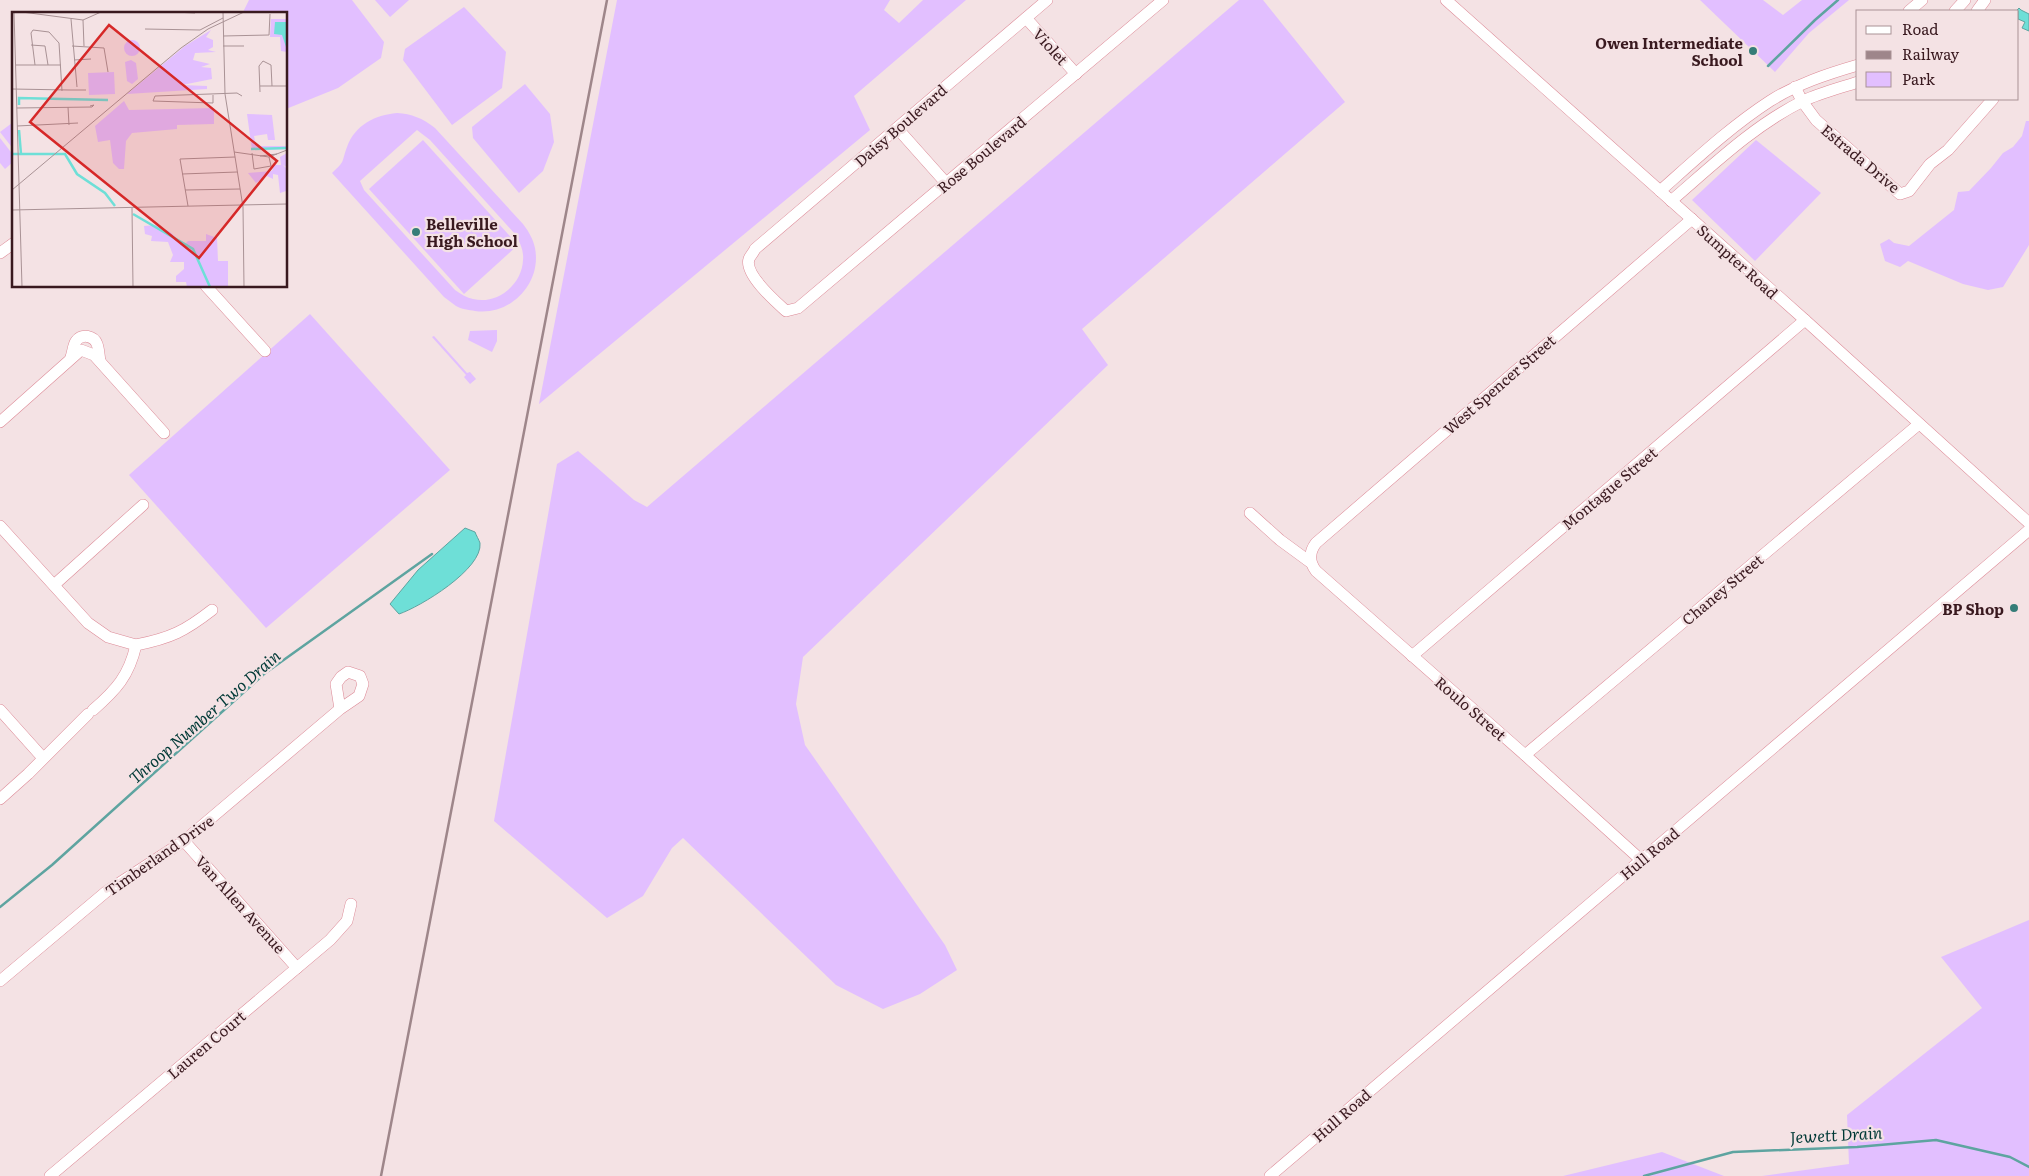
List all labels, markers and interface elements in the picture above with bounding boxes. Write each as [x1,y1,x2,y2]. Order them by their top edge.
legend [1856,10,2019,100]
inset map [12,12,288,288]
text: Road [1902,17,1938,40]
street label: Violet [1028,22,1074,70]
place label: Owen Intermediate School [1595,31,1744,71]
text: Railway [1902,42,1960,65]
marker: Owen Intermediate School [1747,45,1759,57]
text: Park [1902,67,1936,90]
street label: Daisy Boulevard [849,78,951,172]
street label: Rose Boulevard [932,110,1030,198]
street label: Estrada Drive [1817,118,1906,198]
place label: Belleville High School [426,212,519,252]
street label: Sumpter Road [1692,218,1784,304]
marker: Belleville High School [410,226,422,238]
street label: West Spencer Street [1438,329,1560,439]
street label: Montague Street [1556,441,1662,535]
street label: Chaney Street [1676,548,1768,630]
place label: BP Shop [1942,597,2004,620]
marker: BP Shop [2008,602,2020,614]
water label: Throop Number Two Drain [123,643,285,789]
street label: Roulo Street [1430,670,1512,746]
street label: Timberland Drive [100,809,218,901]
street label: Hull Road [1614,821,1684,885]
street label: Van Allen Avenue [191,850,292,958]
street label: Lauren Court [162,1004,250,1084]
street label: Hull Road [1307,1083,1375,1147]
water label: Jewett Drain [1789,1120,1883,1148]

